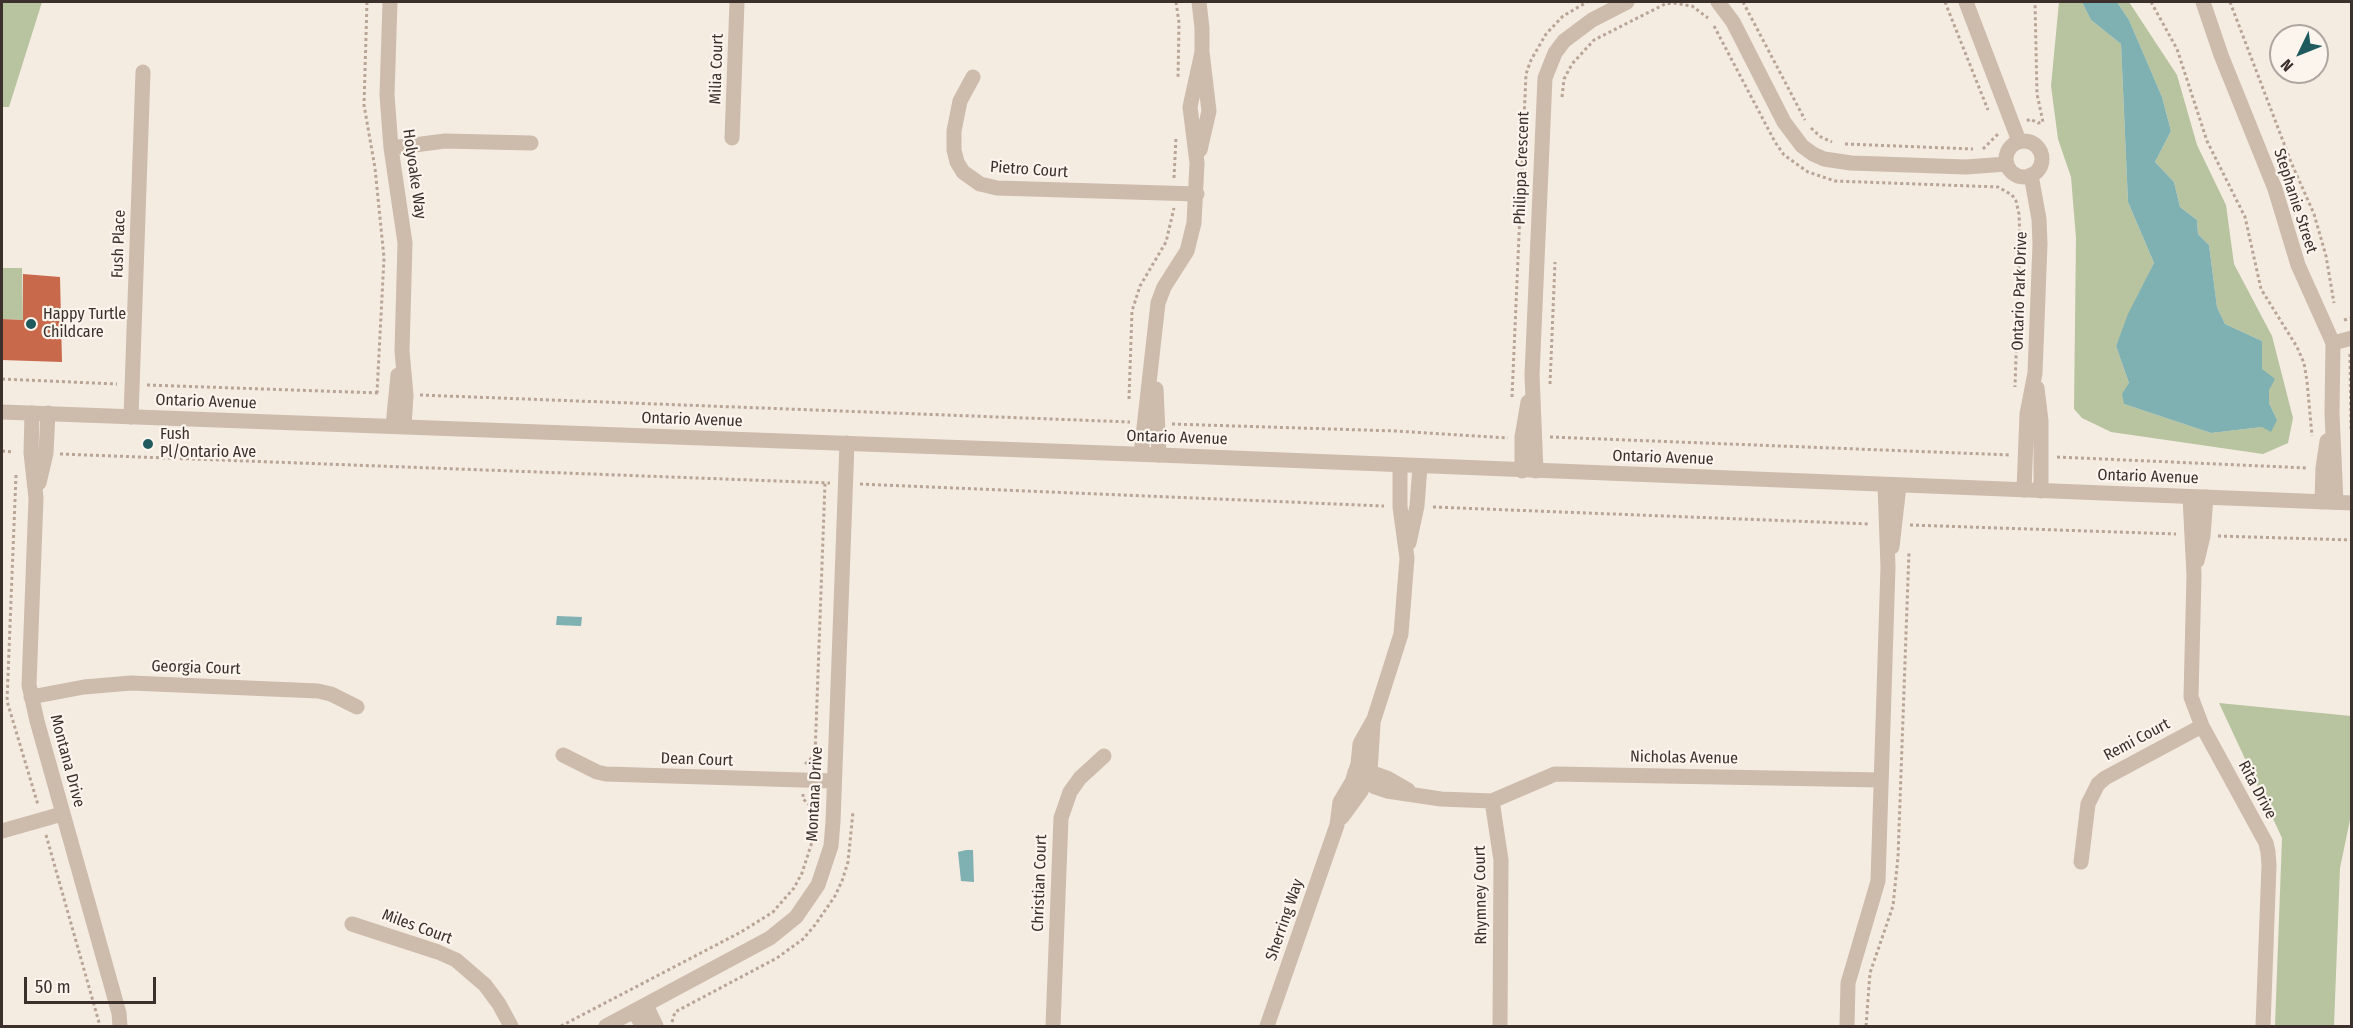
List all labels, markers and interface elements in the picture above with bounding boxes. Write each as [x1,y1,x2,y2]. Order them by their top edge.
north arrow [2269,24,2329,84]
street label: Milia Court [706,33,728,105]
text: N [2277,55,2297,75]
street label: Philippa Crescent [1510,111,1534,225]
street label: Holyoake Way [398,128,430,220]
street label: Stephanie Street [2269,146,2321,256]
street label: Pietro Court [989,158,1069,182]
street label: Fush Place [108,209,130,279]
street label: Ontario Park Drive [2008,231,2032,351]
place label: Happy Turtle Childcare [43,305,126,343]
marker: Happy Turtle Childcare [24,317,38,331]
street label: Ontario Avenue [155,391,257,413]
street label: Ontario Avenue [641,409,743,431]
place label: Fush Pl/Ontario Ave [160,425,256,463]
street label: Ontario Avenue [1126,427,1228,449]
marker: Fush Pl/Ontario Ave [141,437,155,451]
street label: Ontario Avenue [1612,447,1714,469]
street label: Ontario Avenue [2097,466,2199,488]
street label: Georgia Court [151,657,241,679]
street label: Montana Drive [45,713,89,809]
street label: Remi Court [2101,715,2173,765]
street label: Montana Drive [803,746,827,842]
street label: Nicholas Avenue [1630,747,1738,769]
street label: Dean Court [660,749,734,771]
street label: Rita Drive [2234,758,2280,822]
street label: Christian Court [1029,834,1051,932]
street label: Rhymney Court [1471,845,1491,945]
street label: Sherring Way [1262,876,1308,964]
street label: Miles Court [379,905,455,949]
scale bar [27,965,159,1003]
text: 50 m [35,976,71,998]

